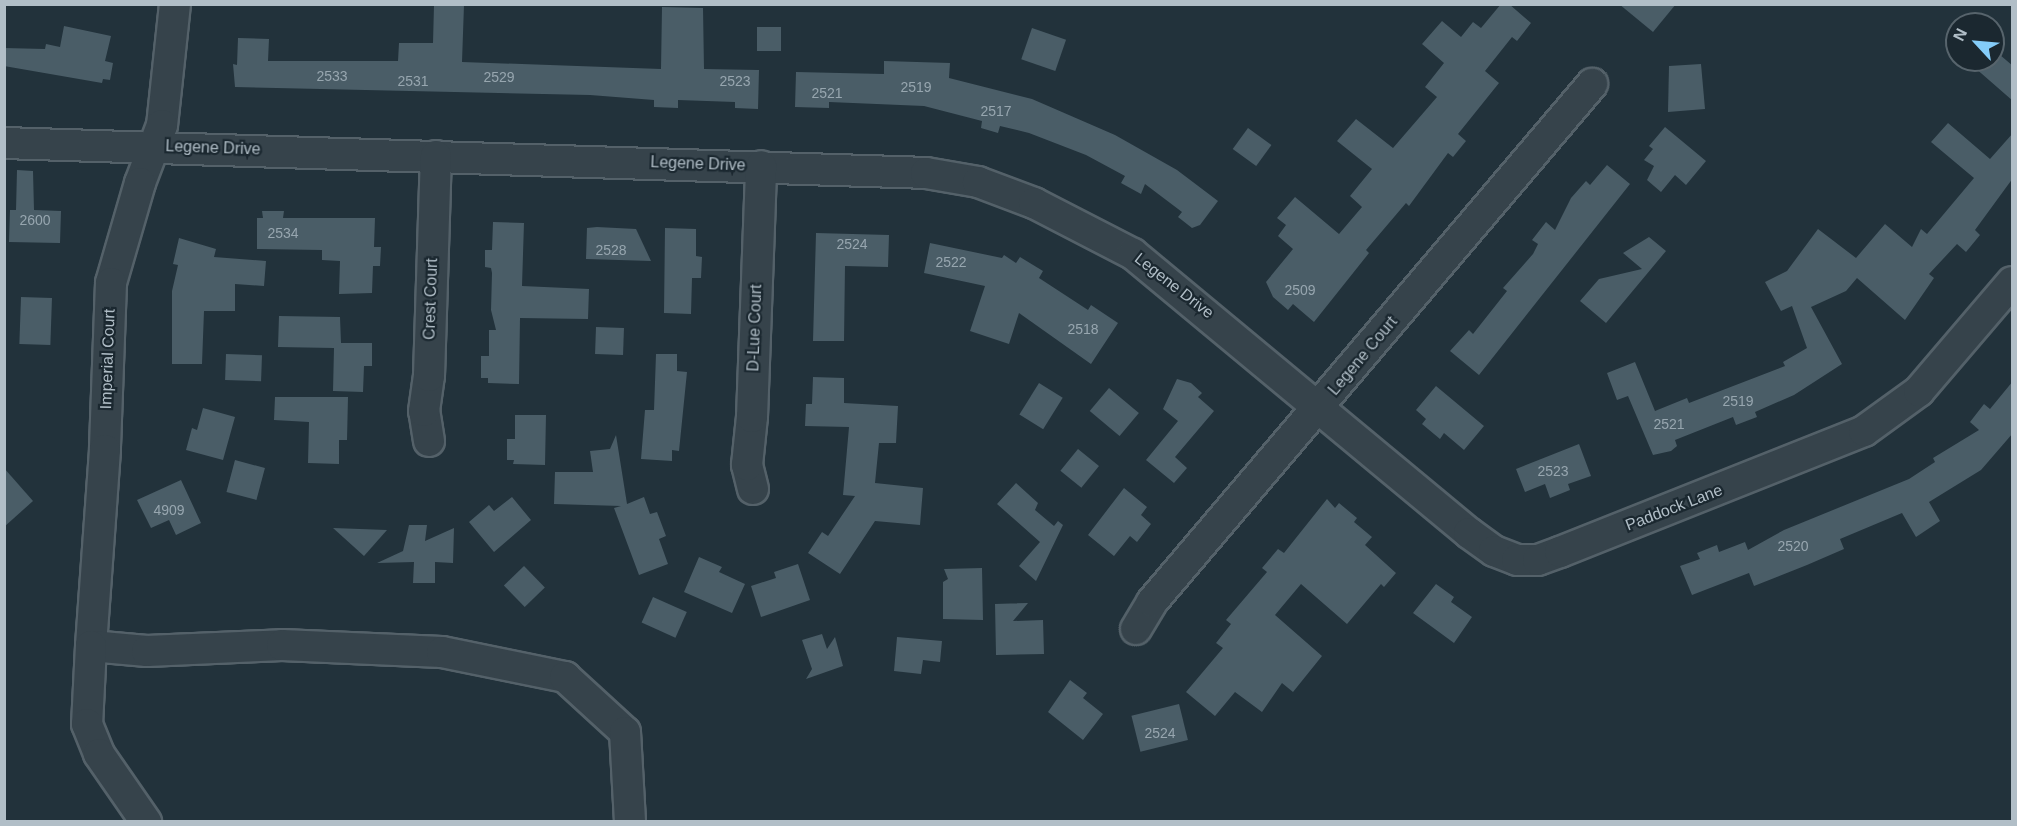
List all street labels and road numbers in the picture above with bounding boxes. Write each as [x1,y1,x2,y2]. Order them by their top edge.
street label: Legene Drive [165,137,261,159]
street label: Legene Drive [650,153,746,175]
street label: Legene Drive [1131,249,1217,323]
street label: Crest Court [420,258,442,340]
street label: D-Lue Court [744,284,766,372]
street label: Imperial Court [97,308,119,410]
street label: Legene Court [1324,313,1402,399]
street label: Paddock Lane [1623,481,1725,535]

